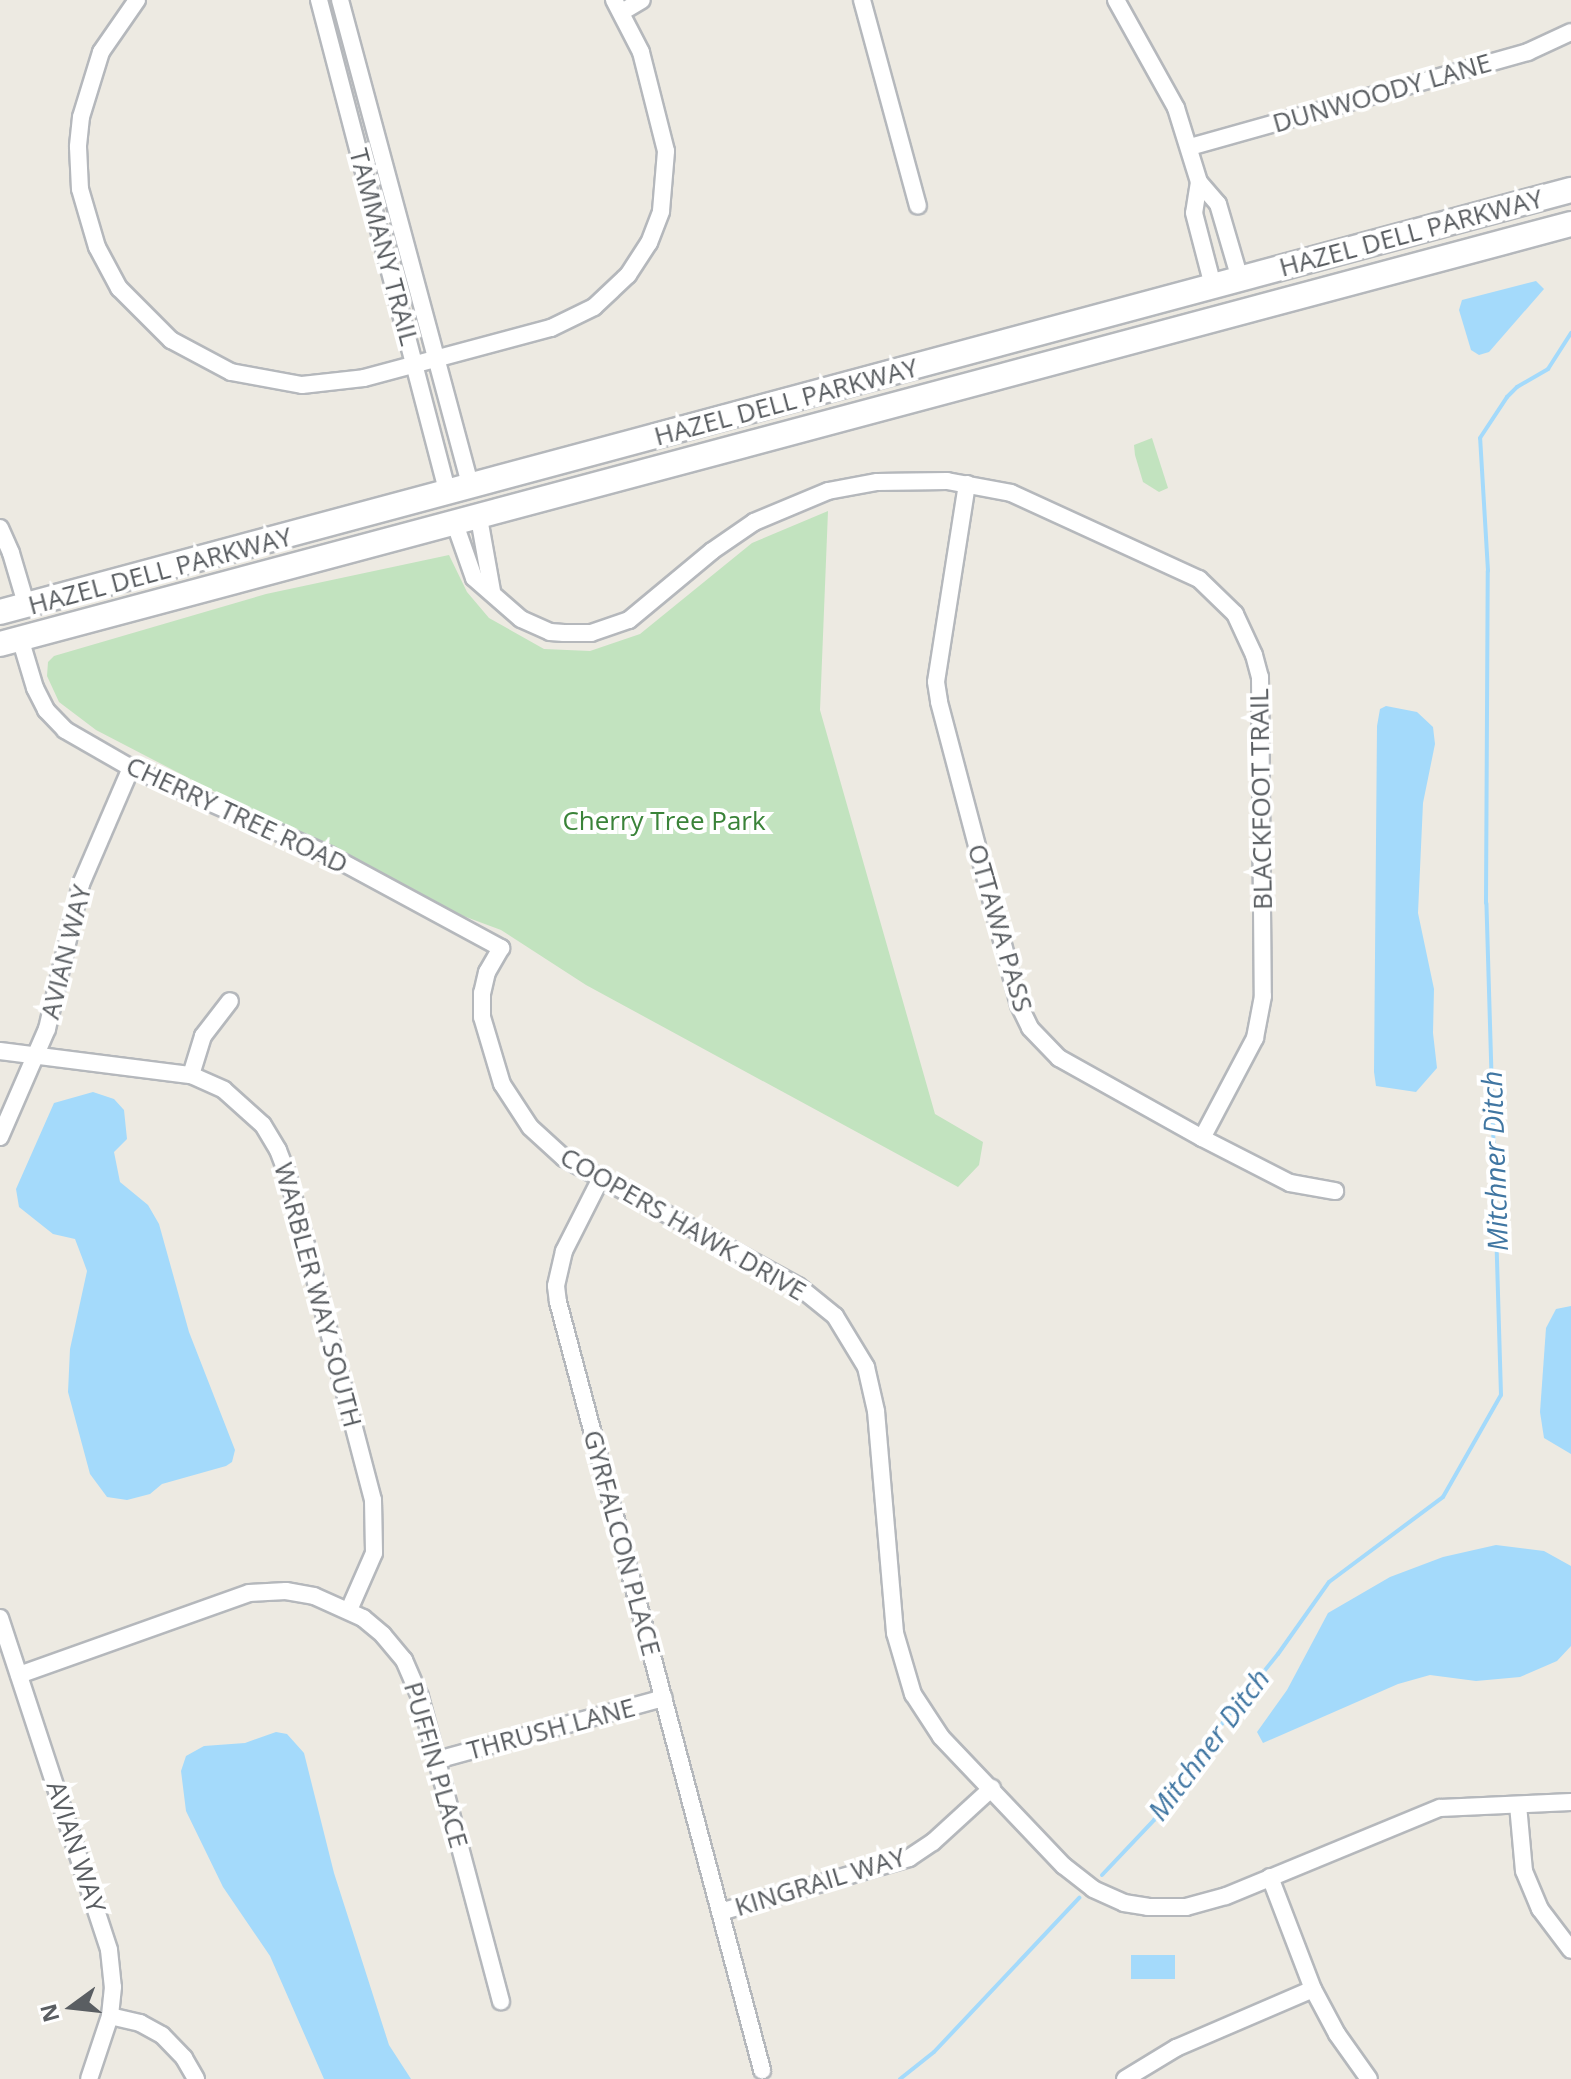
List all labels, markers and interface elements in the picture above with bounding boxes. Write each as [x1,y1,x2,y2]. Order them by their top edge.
street label: DUNWOODY LANE [1269,47,1495,139]
street label: TAMMANY TRAIL [343,145,425,349]
street label: HAZEL DELL PARKWAY [1276,183,1546,283]
street label: HAZEL DELL PARKWAY [651,352,921,452]
street label: HAZEL DELL PARKWAY [25,521,295,621]
street label: BLACKFOOT TRAIL [1243,688,1279,910]
street label: CHERRY TREE ROAD [121,750,353,880]
park label: Cherry Tree Park [562,805,766,837]
street label: OTTAWA PASS [961,841,1039,1015]
street label: AVIAN WAY [34,882,98,1022]
water label: Mitchner Ditch [1474,1070,1514,1252]
street label: COOPERS HAWK DRIVE [555,1141,811,1307]
street label: WARBLER WAY SOUTH [268,1159,368,1431]
street label: GYRFALCON PLACE [577,1427,667,1659]
water label: Mitchner Ditch [1140,1662,1276,1826]
street label: PUFFIN PLACE [397,1678,475,1852]
street label: THRUSH LANE [464,1692,638,1766]
street label: AVIAN WAY [40,1777,112,1917]
street label: KINGRAIL WAY [731,1841,909,1923]
north arrow [32,1967,112,2047]
text: N [32,2001,66,2026]

